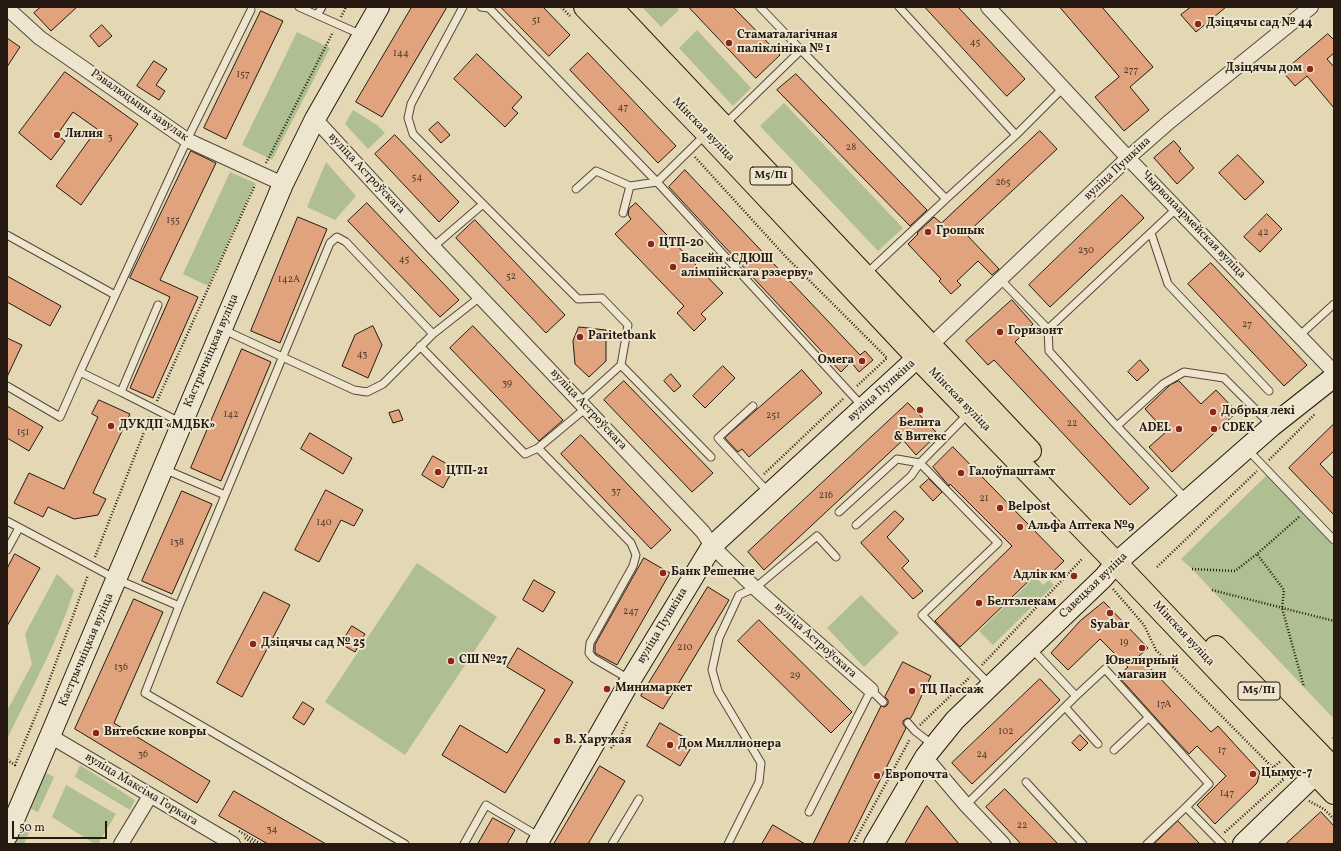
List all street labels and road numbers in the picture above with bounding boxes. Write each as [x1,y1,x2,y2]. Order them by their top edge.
street label: Рэвалюцыны завулак [87,67,191,145]
street label: Мінская вуліца [669,95,737,165]
street label: вуліца Астроўскага [325,130,407,218]
street label: вуліца Пушкіна [1082,134,1154,204]
road number: М5/П1 [750,167,792,185]
street label: Чырвонаармейская вуліца [1138,168,1248,282]
street label: Кастрычніцкая вуліца [182,292,242,410]
street label: вуліца Пушкіна [845,357,919,425]
street label: Мінская вуліца [925,365,993,435]
street label: вуліца Астроўскага [547,366,629,454]
street label: Савецкая вуліца [1057,550,1131,622]
street label: вуліца Пушкіна [635,585,691,667]
street label: Кастрычніцкая вуліца [57,591,117,709]
street label: Мінская вуліца [1149,598,1217,670]
street label: вуліца Астроўскага [771,600,859,682]
road number: М5/П1 [1238,682,1280,700]
street label: вуліца Максіма Горкага [82,751,200,829]

